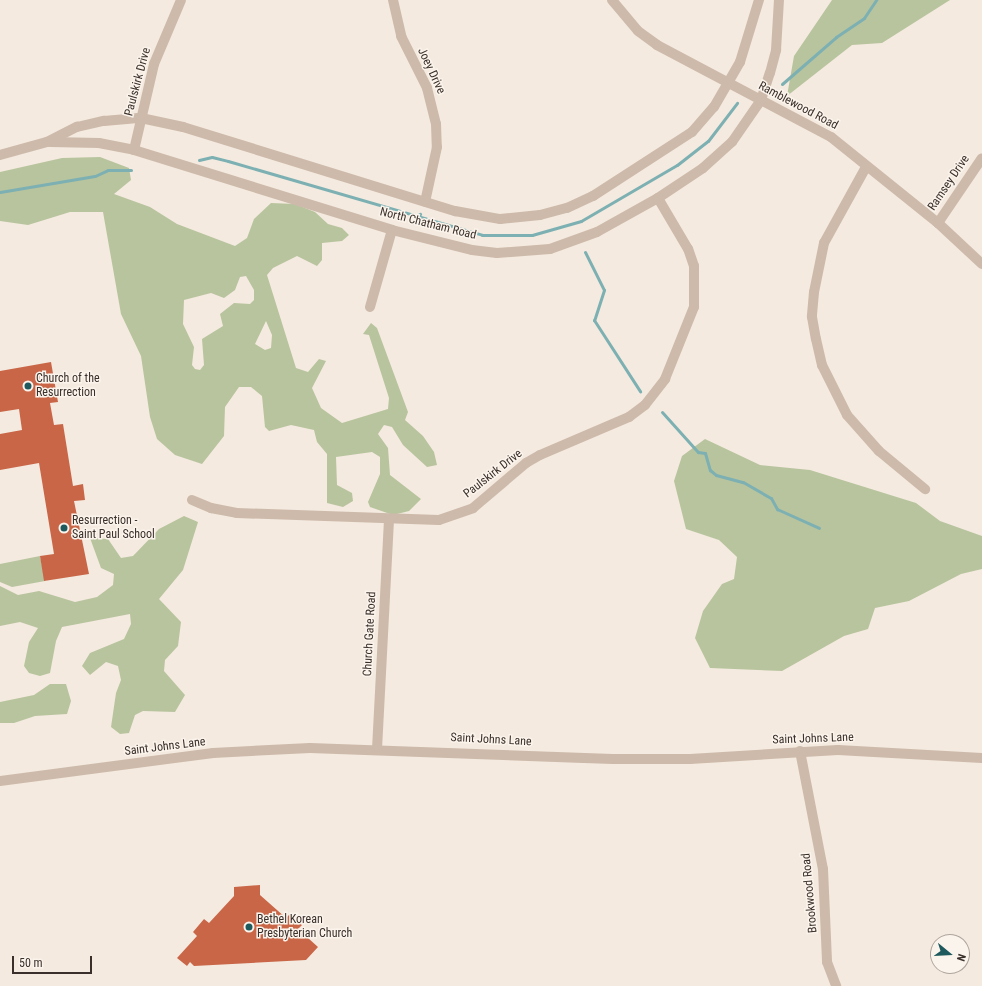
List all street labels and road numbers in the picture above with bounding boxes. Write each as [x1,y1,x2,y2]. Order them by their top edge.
street label: Paulskirk Drive [122,46,154,118]
street label: Joey Drive [414,46,448,96]
street label: Ramblewood Road [756,79,840,133]
street label: Ramsey Drive [925,152,973,214]
street label: North Chatham Road [378,205,478,243]
street label: Paulskirk Drive [461,447,525,501]
street label: Church Gate Road [361,591,379,677]
street label: Saint Johns Lane [772,730,854,748]
street label: Saint Johns Lane [450,731,532,749]
street label: Saint Johns Lane [124,735,206,759]
street label: Brookwood Road [799,852,821,934]

